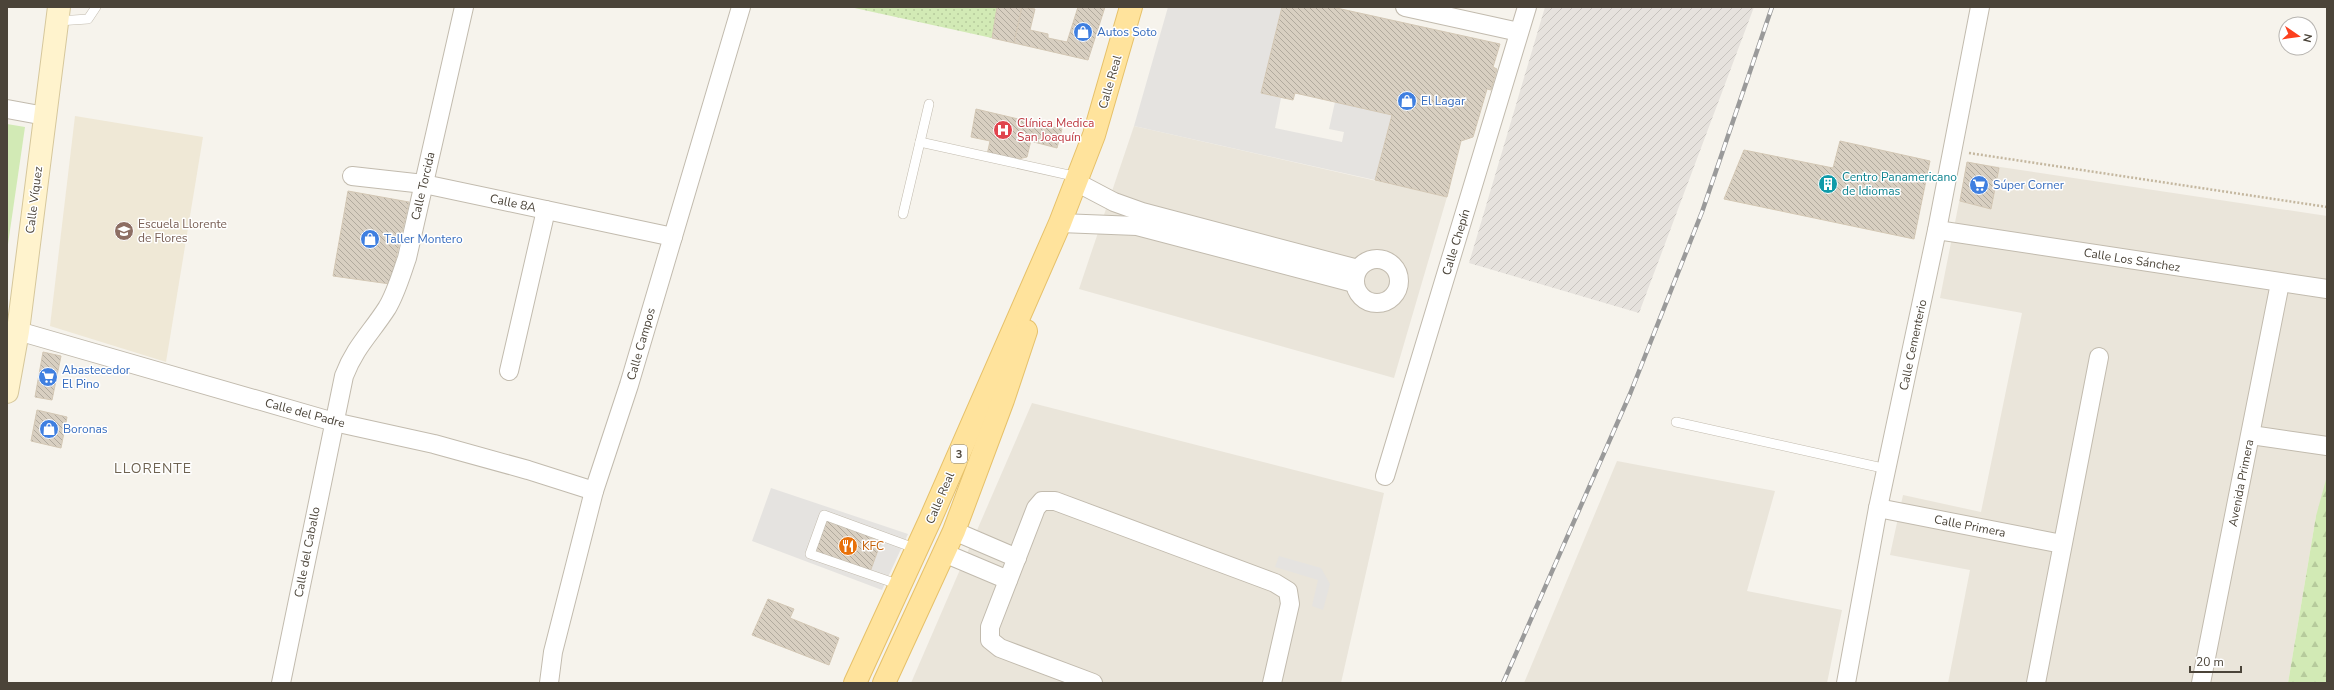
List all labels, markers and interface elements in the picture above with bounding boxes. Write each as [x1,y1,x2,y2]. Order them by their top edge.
north arrow [2278,16,2318,56]
shop icon: Autos Soto [1072,21,1094,43]
place label: Autos Soto [1097,24,1157,40]
text: N [2299,32,2315,44]
street label: Calle Real [1095,53,1125,111]
shop icon: El Lagar [1396,90,1418,112]
place label: El Lagar [1421,93,1466,109]
place label: Clínica Medica San Joaquín [1017,115,1094,145]
hospital icon: Clínica Medica San Joaquín [992,119,1014,141]
street label: Calle Torcida [407,150,439,222]
street label: Calle Víquez [22,165,46,234]
place label: Centro Panamericano de Idiomas [1842,169,1957,199]
building icon: Centro Panamericano de Idiomas [1817,173,1839,195]
supermarket icon: Súper Corner [1968,174,1990,196]
place label: Súper Corner [1993,177,2065,193]
street label: Calle 8A [488,190,538,216]
street label: Calle Chepín [1438,207,1474,277]
place label: Escuela Llorente de Flores [138,216,227,246]
school or university icon: Escuela Llorente de Flores [113,220,135,242]
shop icon: Taller Montero [359,228,381,250]
place label: Taller Montero [384,231,463,247]
street label: Calle Los Sánchez [2083,244,2182,276]
street label: Calle Cementerio [1896,298,1931,392]
street label: Calle Campos [623,306,659,382]
place label: Abastecedor El Pino [62,362,131,392]
supermarket icon: Abastecedor El Pino [37,366,59,388]
street label: Calle del Padre [263,395,347,431]
shop icon: Boronas [38,418,60,440]
place label: Boronas [63,421,108,437]
street label: Avenida Primera [2225,438,2257,528]
road number: 3 [951,445,967,463]
district label: LLORENTE [114,459,192,478]
street label: Calle Real [922,469,958,526]
street label: Calle del Caballo [290,505,324,599]
street label: Calle Primera [1933,511,2007,541]
restaurant icon: KFC [837,535,859,557]
place label: KFC [862,538,884,554]
scale bar [2190,648,2241,674]
text: 20 m [2196,654,2224,670]

